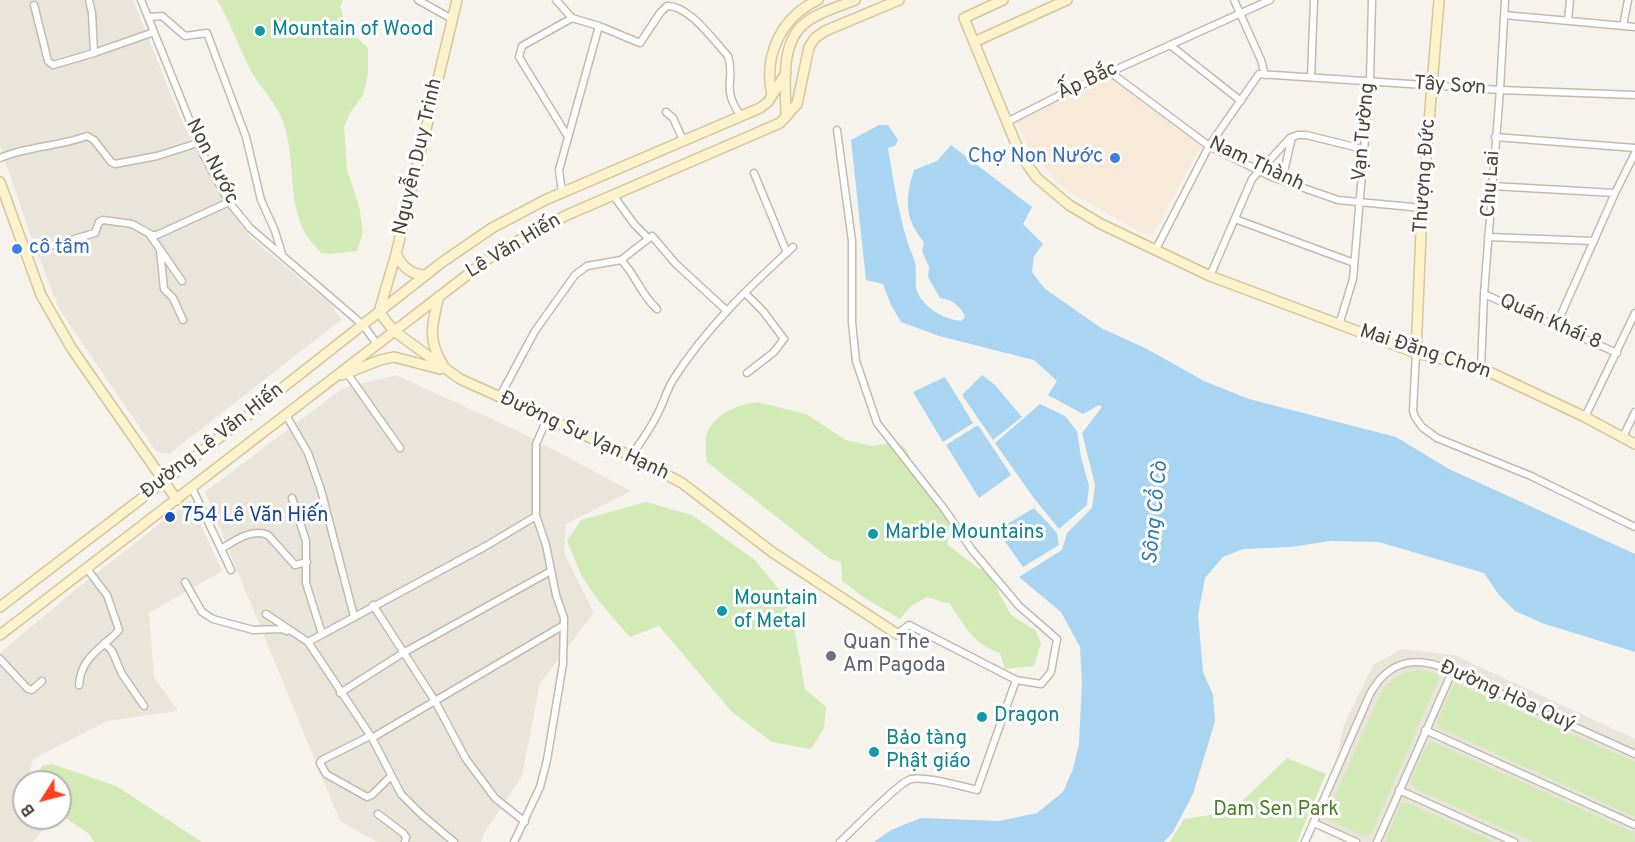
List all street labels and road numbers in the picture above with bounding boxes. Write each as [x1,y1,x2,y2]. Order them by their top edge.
street label: Ấp Bắc [1054,58,1122,106]
street label: Tây Sơn [1413,73,1487,101]
street label: Nguyễn Duy Trinh [389,76,449,238]
street label: Vạn Tường [1349,82,1381,182]
street label: Non Nước [179,115,243,209]
street label: Thượng Đức [1410,118,1442,234]
street label: Nam Thành [1205,133,1307,197]
street label: Chu Lai [1478,150,1506,218]
street label: Lê Văn Hiến [462,209,566,285]
street label: Quán Khái 8 [1495,290,1605,356]
street label: Mai Đăng Chơn [1356,320,1494,386]
street label: Đường Lê Văn Hiến [137,379,289,505]
street label: Đường Sư Vạn Hạnh [496,387,672,487]
street label: Đường Hòa Quý [1436,656,1578,738]

